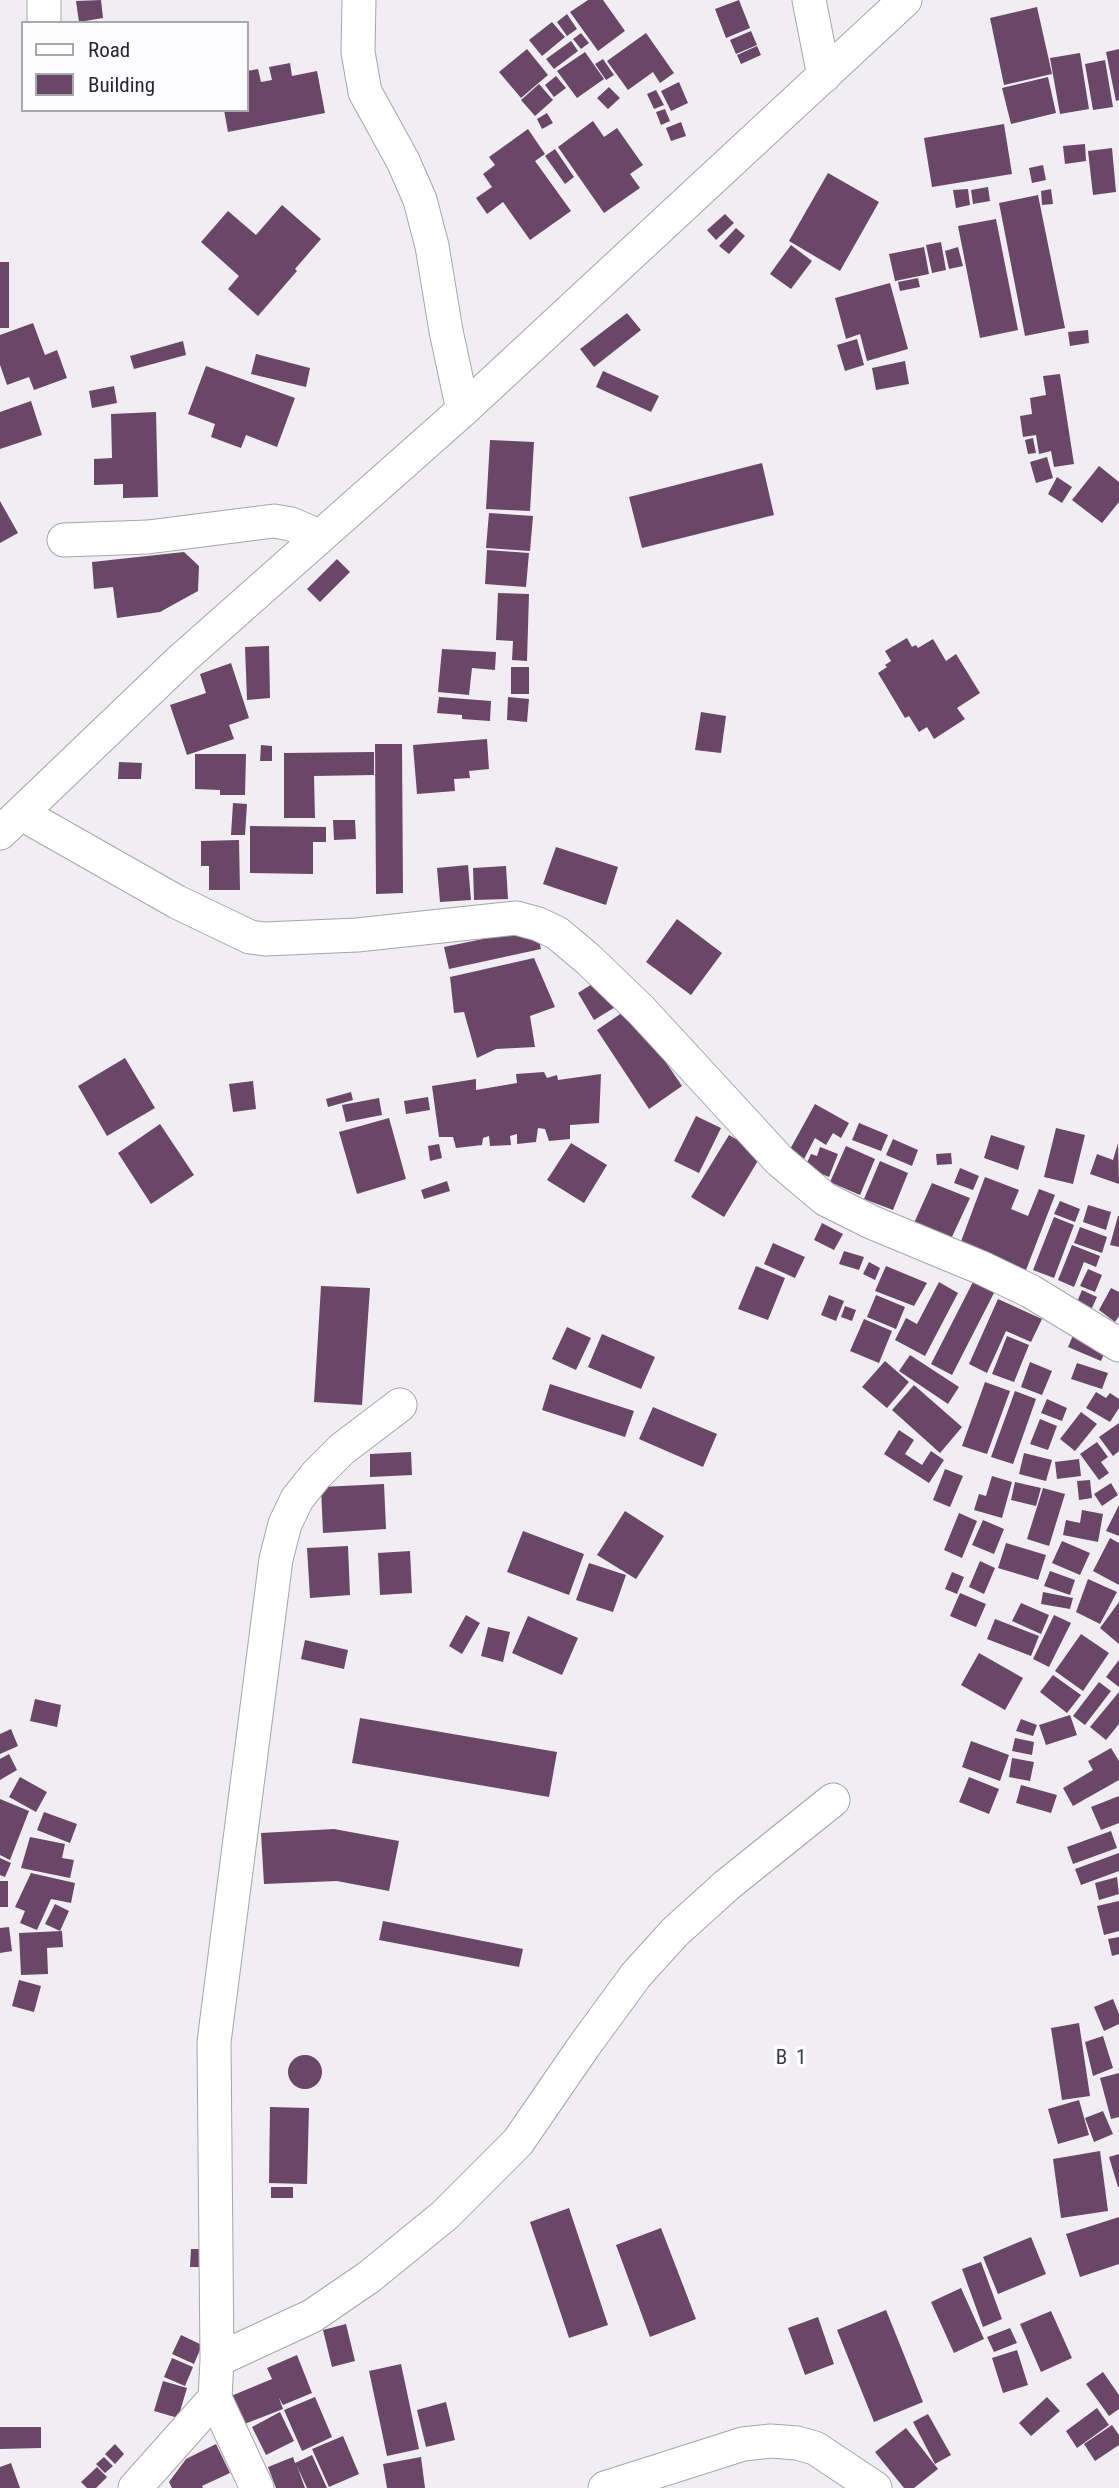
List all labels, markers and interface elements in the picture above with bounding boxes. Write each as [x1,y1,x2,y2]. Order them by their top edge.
legend [21,21,248,112]
text: Road [88,38,130,62]
text: Building [88,73,155,97]
district label: B 1 [776,2046,808,2072]

